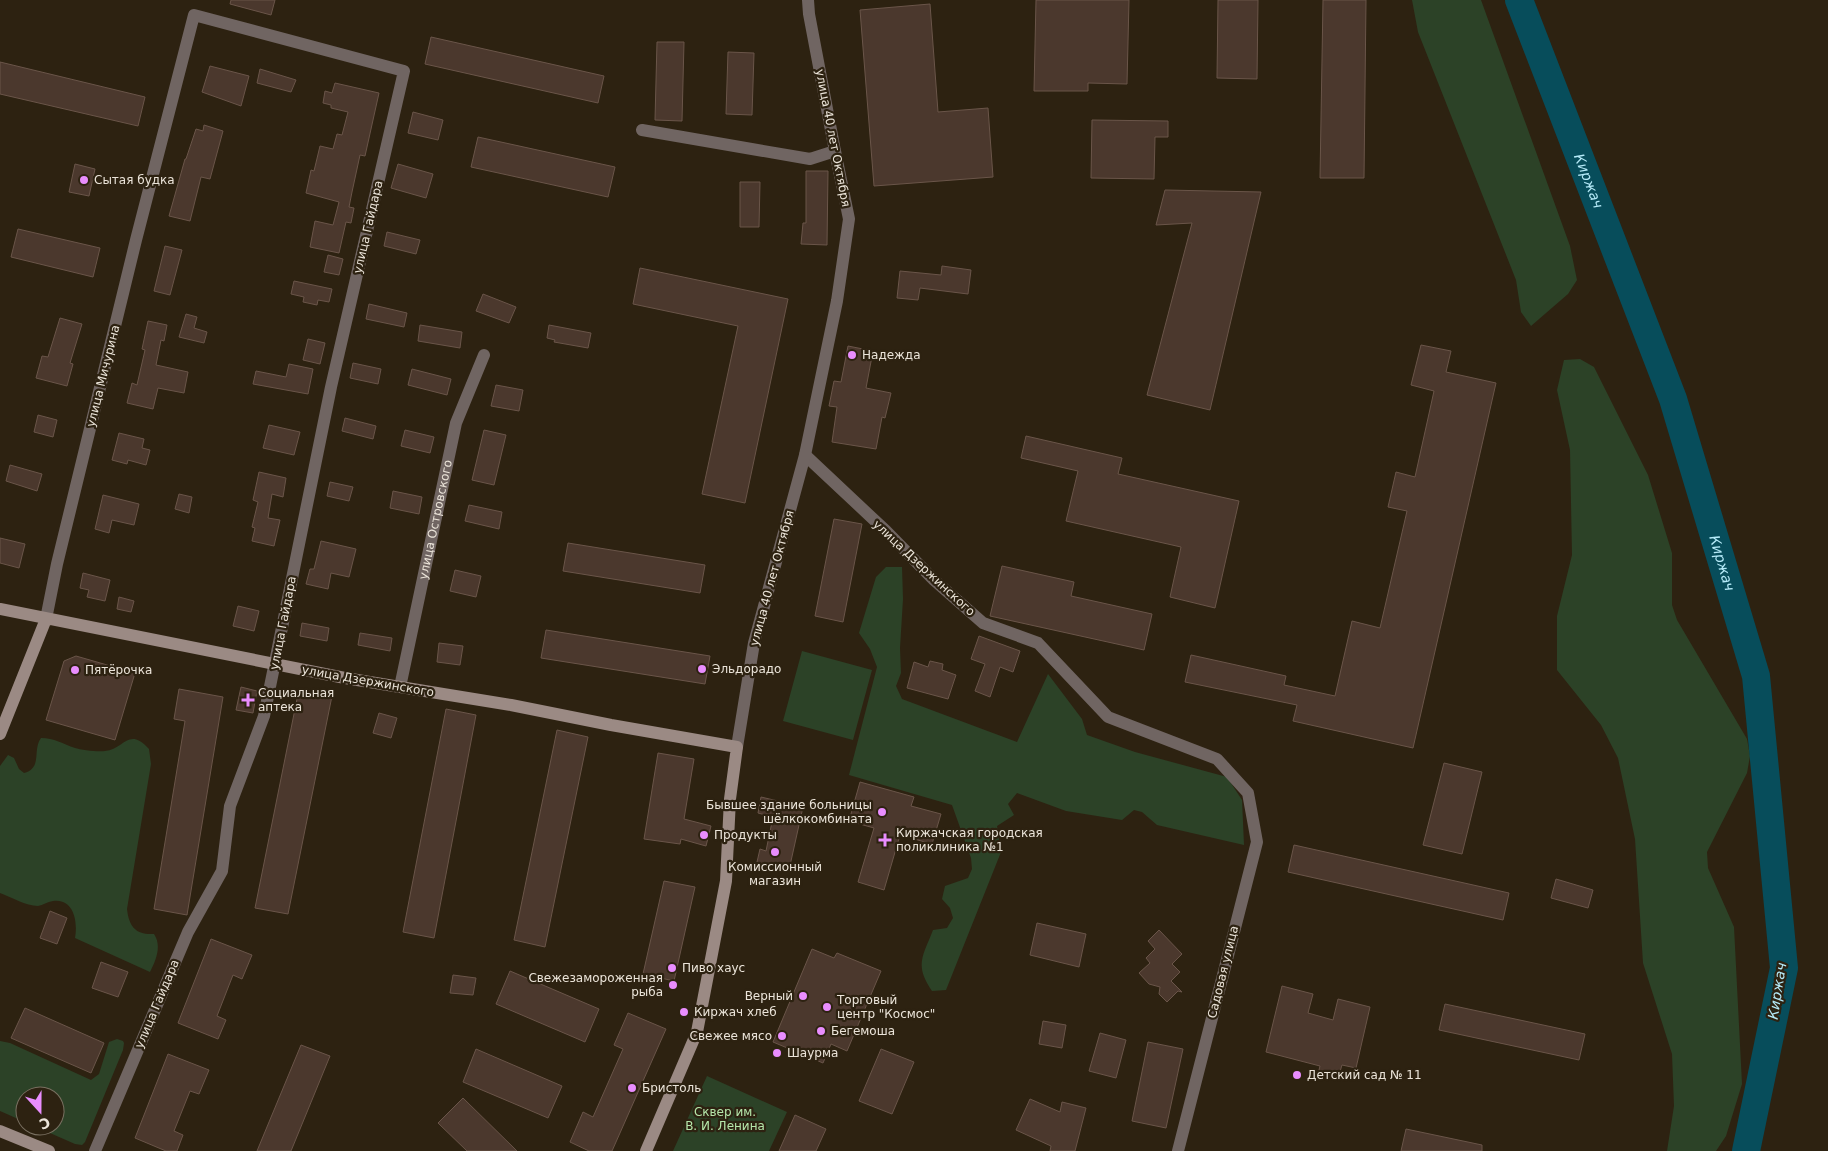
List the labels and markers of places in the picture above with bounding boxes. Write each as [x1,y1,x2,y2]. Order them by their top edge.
place label: Сытая будка [94,173,175,187]
marker: Сытая будка [78,174,90,186]
place label: Надежда [862,348,921,362]
marker: Надежда [846,349,858,361]
place label: Эльдорадо [712,662,781,676]
place label: Пятёрочка [85,663,152,677]
marker: Эльдорадо [696,663,708,675]
marker: Пятёрочка [69,664,81,676]
place label: Социальная аптека [258,686,334,714]
marker: Социальная аптека [242,694,254,706]
place label: Бывшее здание больницы шёлкокомбината [706,798,872,826]
marker: Бывшее здание больницы шёлкокомбината [876,806,888,818]
place label: Киржачская городская поликлиника №1 [896,826,1043,854]
place label: Продукты [714,828,777,842]
marker: Продукты [698,829,710,841]
marker: Киржачская городская поликлиника №1 [878,833,892,847]
marker: Комиссионный магазин [769,846,781,858]
place label: Комиссионный магазин [728,860,822,888]
place label: Пиво хаус [682,961,745,975]
marker: Пиво хаус [666,962,678,974]
place label: Свежезамороженная рыба [528,971,663,999]
marker: Свежезамороженная рыба [667,979,679,991]
place label: Верный [745,989,793,1003]
marker: Верный [797,990,809,1002]
place label: Торговый центр "Космос" [836,993,935,1021]
marker: Торговый центр "Космос" [821,1001,833,1013]
place label: Киржач хлеб [694,1005,777,1019]
marker: Киржач хлеб [678,1006,690,1018]
place label: Бегемоша [831,1024,895,1038]
marker: Бегемоша [815,1025,827,1037]
place label: Свежее мясо [690,1029,772,1043]
marker: Свежее мясо [776,1030,788,1042]
place label: Шаурма [787,1046,838,1060]
marker: Шаурма [771,1047,783,1059]
place label: Детский сад № 11 [1307,1068,1422,1082]
marker: Детский сад № 11 [1291,1069,1303,1081]
place label: Бристоль [642,1081,701,1095]
marker: Бристоль [626,1082,638,1094]

